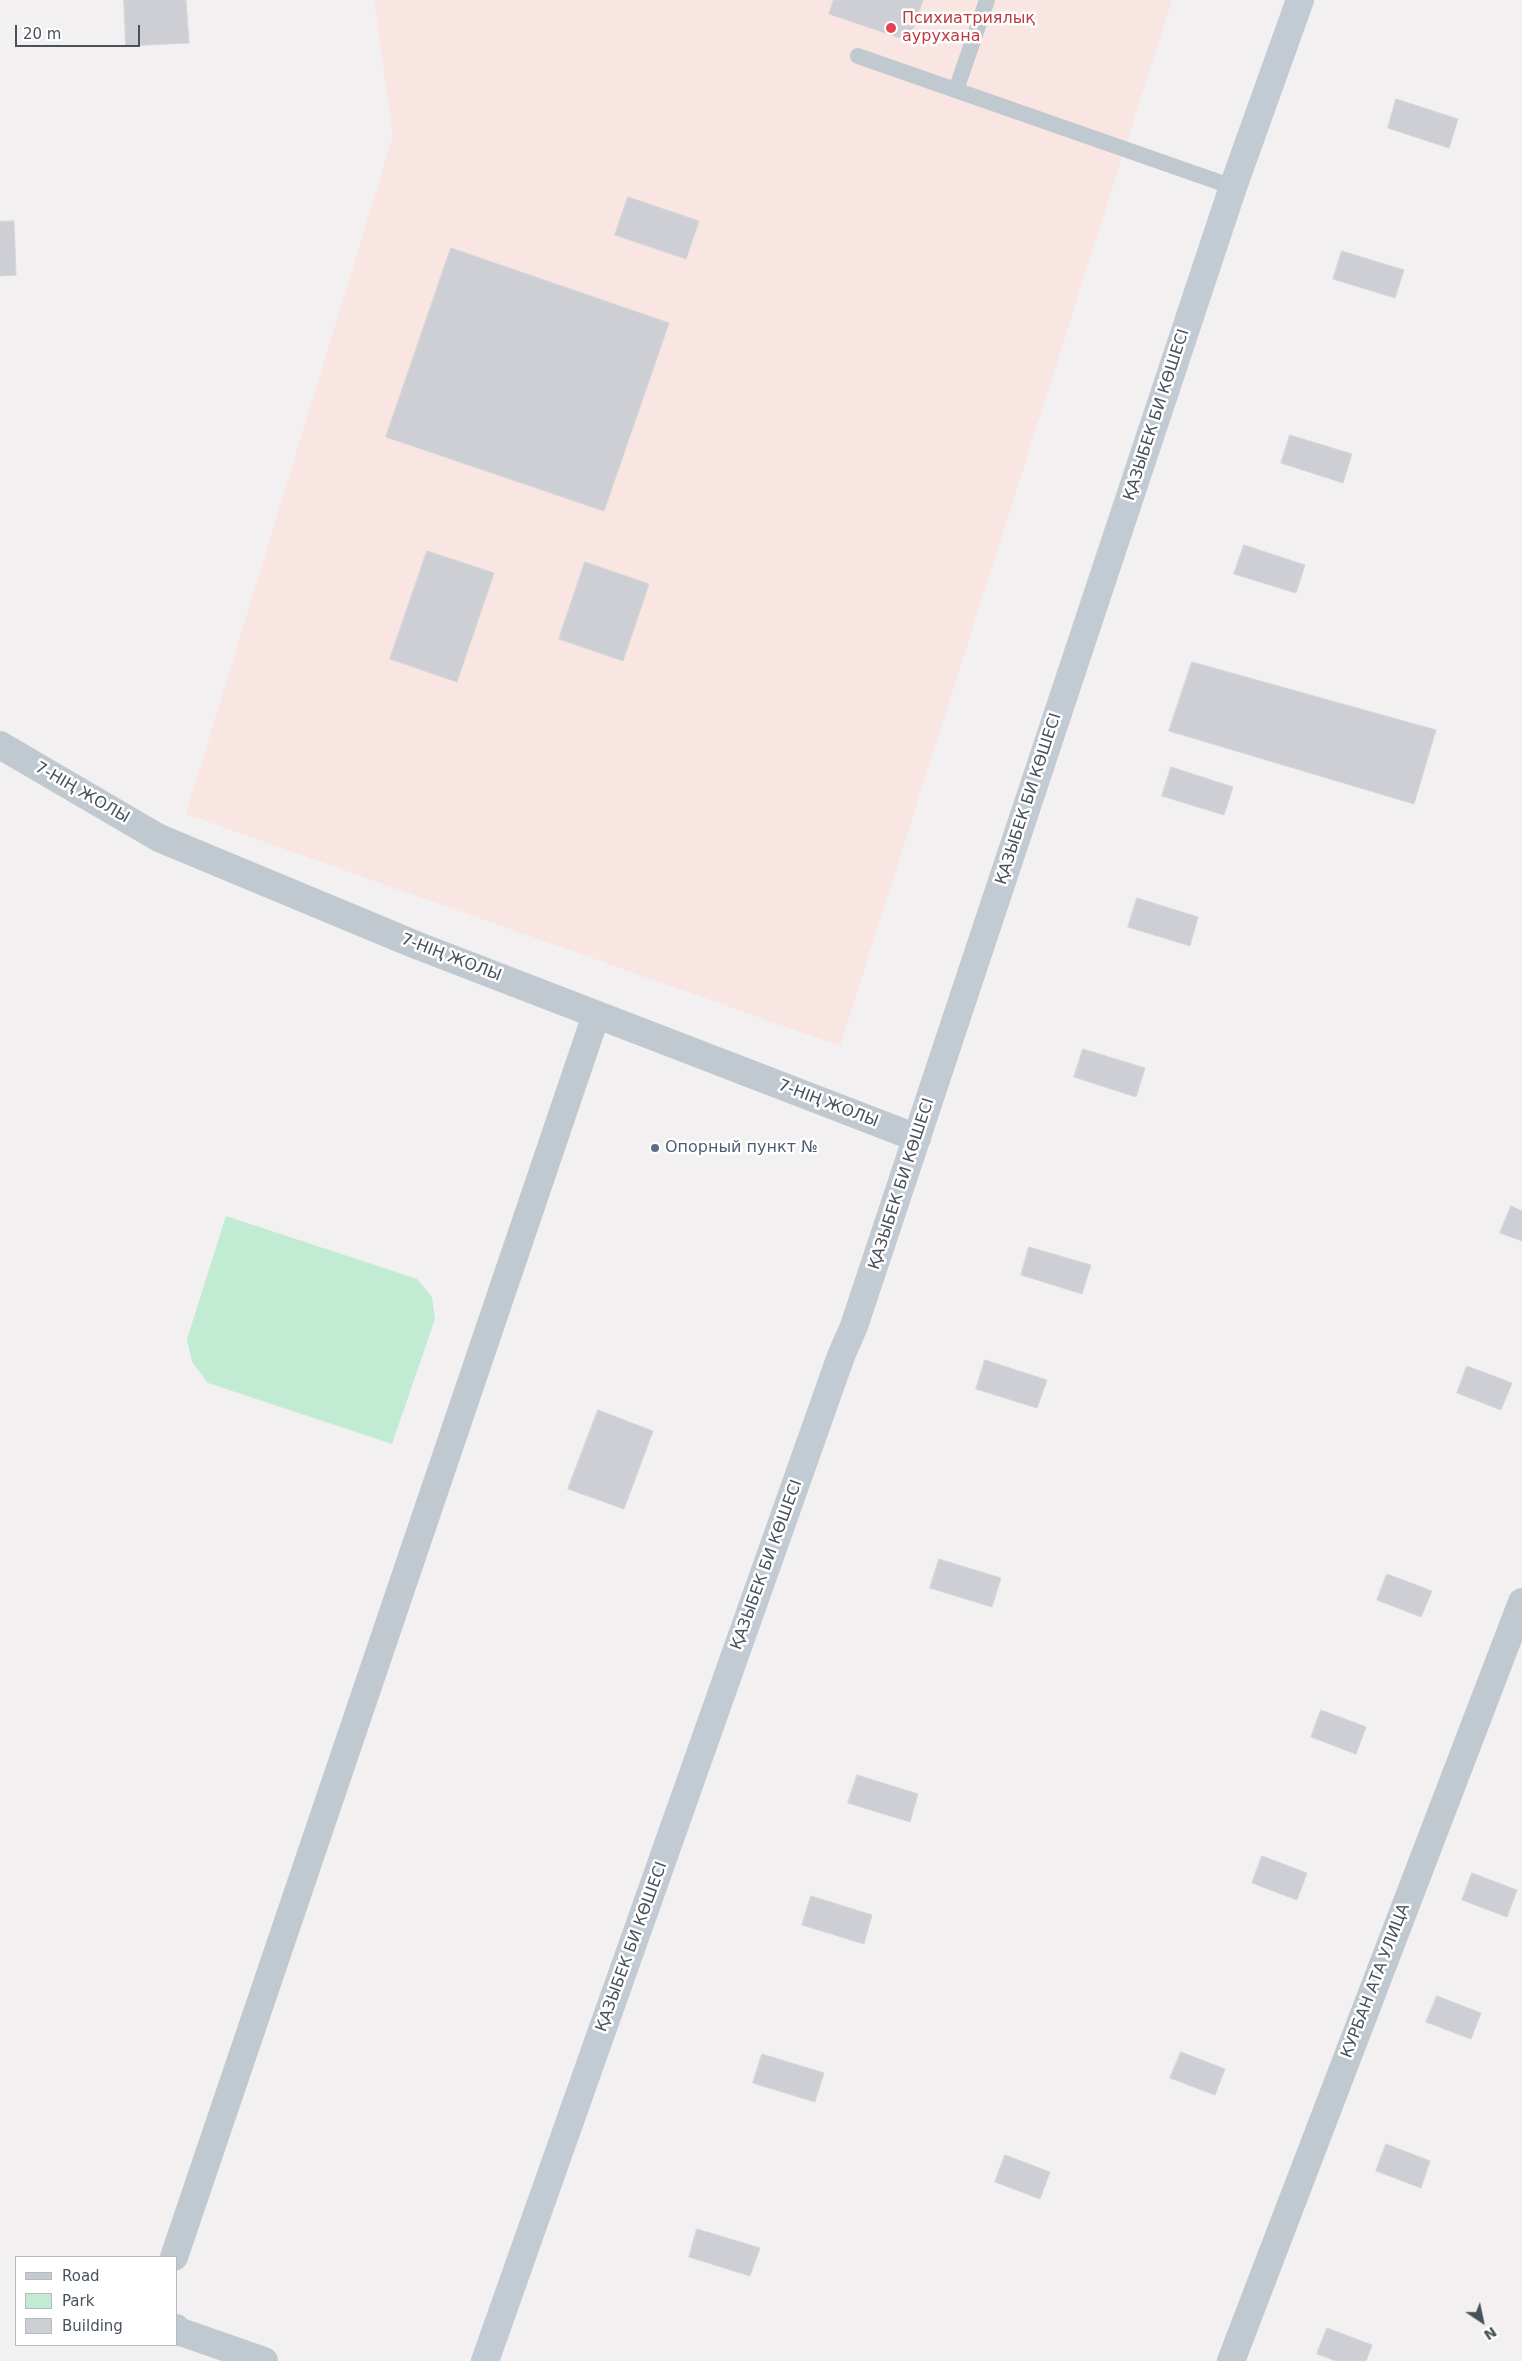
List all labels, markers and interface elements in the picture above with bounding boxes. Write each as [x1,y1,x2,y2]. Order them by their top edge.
place label: Психиатриялық аурухана [902,9,1035,47]
scale bar [18,15,142,47]
marker: Психиатриялық аурухана [884,21,898,35]
text: 20 m [23,25,61,43]
street label: ҚАЗЫБЕК БИ КӨШЕСІ [1120,327,1194,503]
street label: ҚАЗЫБЕК БИ КӨШЕСІ [992,711,1066,887]
street label: 7-НІҢ ЖОЛЫ [31,758,133,828]
street label: 7-НІҢ ЖОЛЫ [398,930,504,986]
street label: 7-НІҢ ЖОЛЫ [775,1076,881,1132]
street label: ҚАЗЫБЕК БИ КӨШЕСІ [865,1096,939,1272]
place label: Опорный пункт № [665,1138,818,1158]
marker: Опорный пункт № [649,1142,661,1154]
street label: ҚАЗЫБЕК БИ КӨШЕСІ [727,1477,807,1653]
street label: ҚАЗЫБЕК БИ КӨШЕСІ [592,1859,672,2035]
street label: КУРБАН АТА УЛИЦА [1338,1901,1414,2061]
legend [15,2256,178,2346]
text: Road [62,2267,100,2285]
text: Park [62,2292,94,2310]
north arrow [1457,2296,1507,2346]
text: Building [62,2317,123,2335]
text: N [1481,2324,1500,2343]

